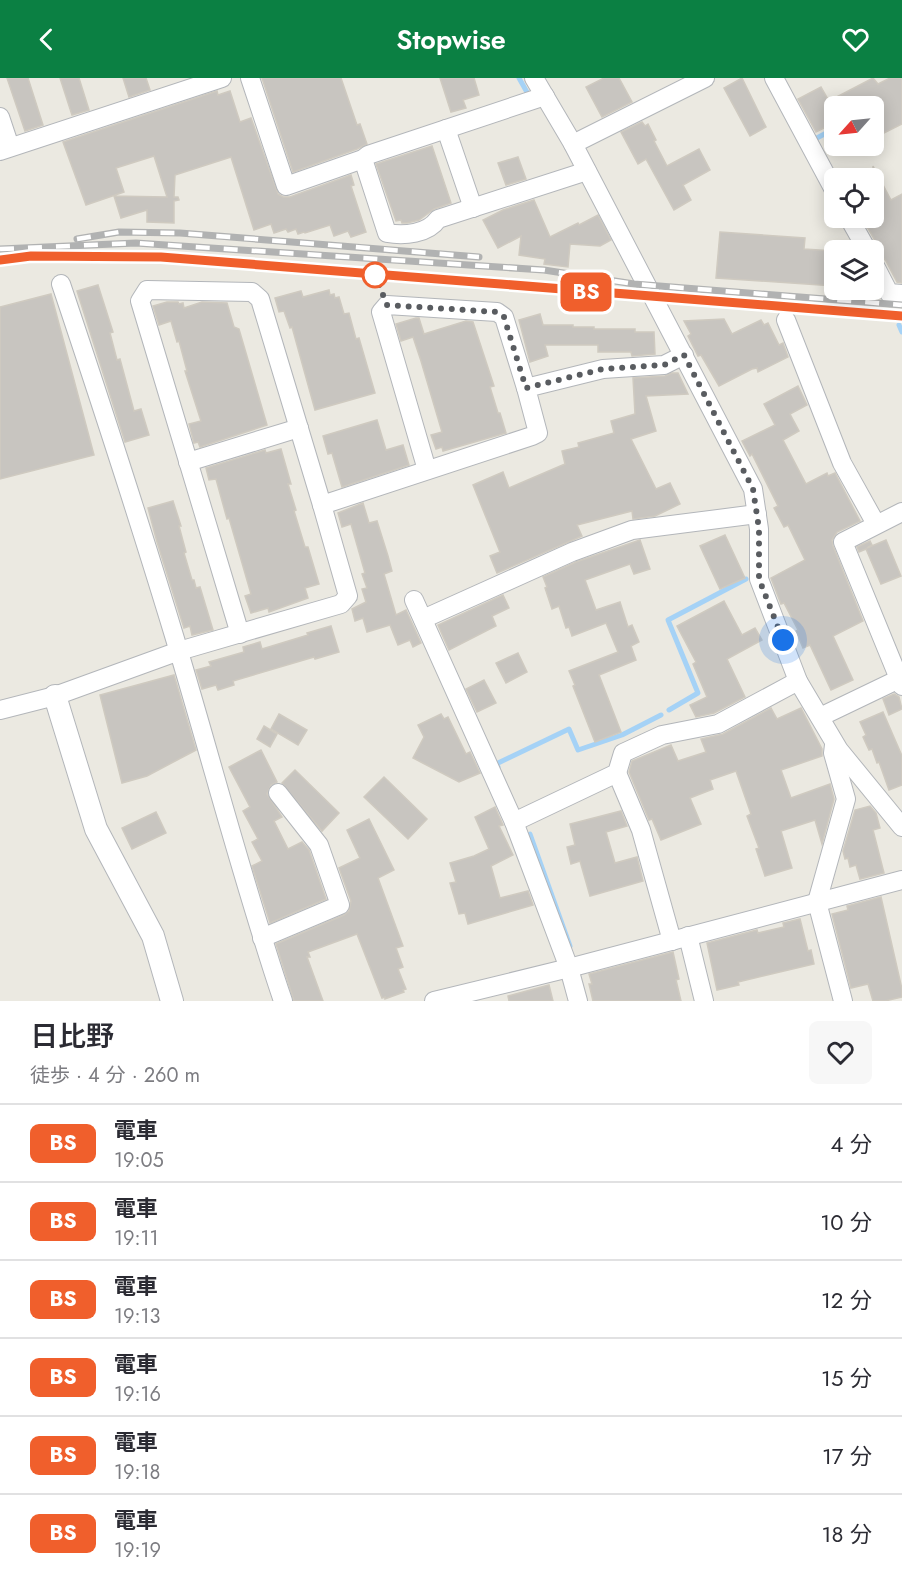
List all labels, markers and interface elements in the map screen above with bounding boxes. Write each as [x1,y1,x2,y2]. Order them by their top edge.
text: Stopwise [396,20,506,59]
icon: back [30,23,63,56]
icon: heart [839,23,872,56]
north arrow [824,96,884,156]
map controls [824,96,884,300]
button: locate [824,168,884,228]
button: layers [824,240,884,300]
unlabelled marker [362,262,388,288]
line badge: BS [559,272,613,312]
text: BS [572,277,600,307]
your location [768,625,798,655]
text: 日比野 [30,1016,114,1057]
button: heart [809,1021,872,1084]
text: 徒歩 · 4 分 · 260 m [30,1061,200,1090]
text: 電車 [114,1114,158,1146]
text: BS [49,1128,77,1158]
text: 4 分 [831,1128,872,1160]
text: 19:05 [114,1146,164,1175]
text: 電車 [114,1192,158,1224]
text: BS [49,1206,77,1236]
text: 10 分 [820,1206,872,1238]
text: 19:11 [114,1224,159,1253]
text: 電車 [114,1270,158,1302]
text: BS [49,1284,77,1314]
text: 12 分 [821,1284,872,1316]
text: 19:13 [114,1302,160,1331]
text: 電車 [114,1348,158,1380]
text: BS [49,1362,77,1392]
text: 15 分 [821,1362,872,1394]
text: 19:16 [114,1380,161,1409]
text: 電車 [114,1426,158,1458]
text: BS [49,1440,77,1470]
text: 17 分 [822,1440,872,1472]
text: 19:18 [114,1458,160,1487]
text: 電車 [114,1504,158,1536]
text: BS [49,1518,77,1548]
text: 18 分 [821,1518,872,1550]
text: 19:19 [114,1536,161,1565]

